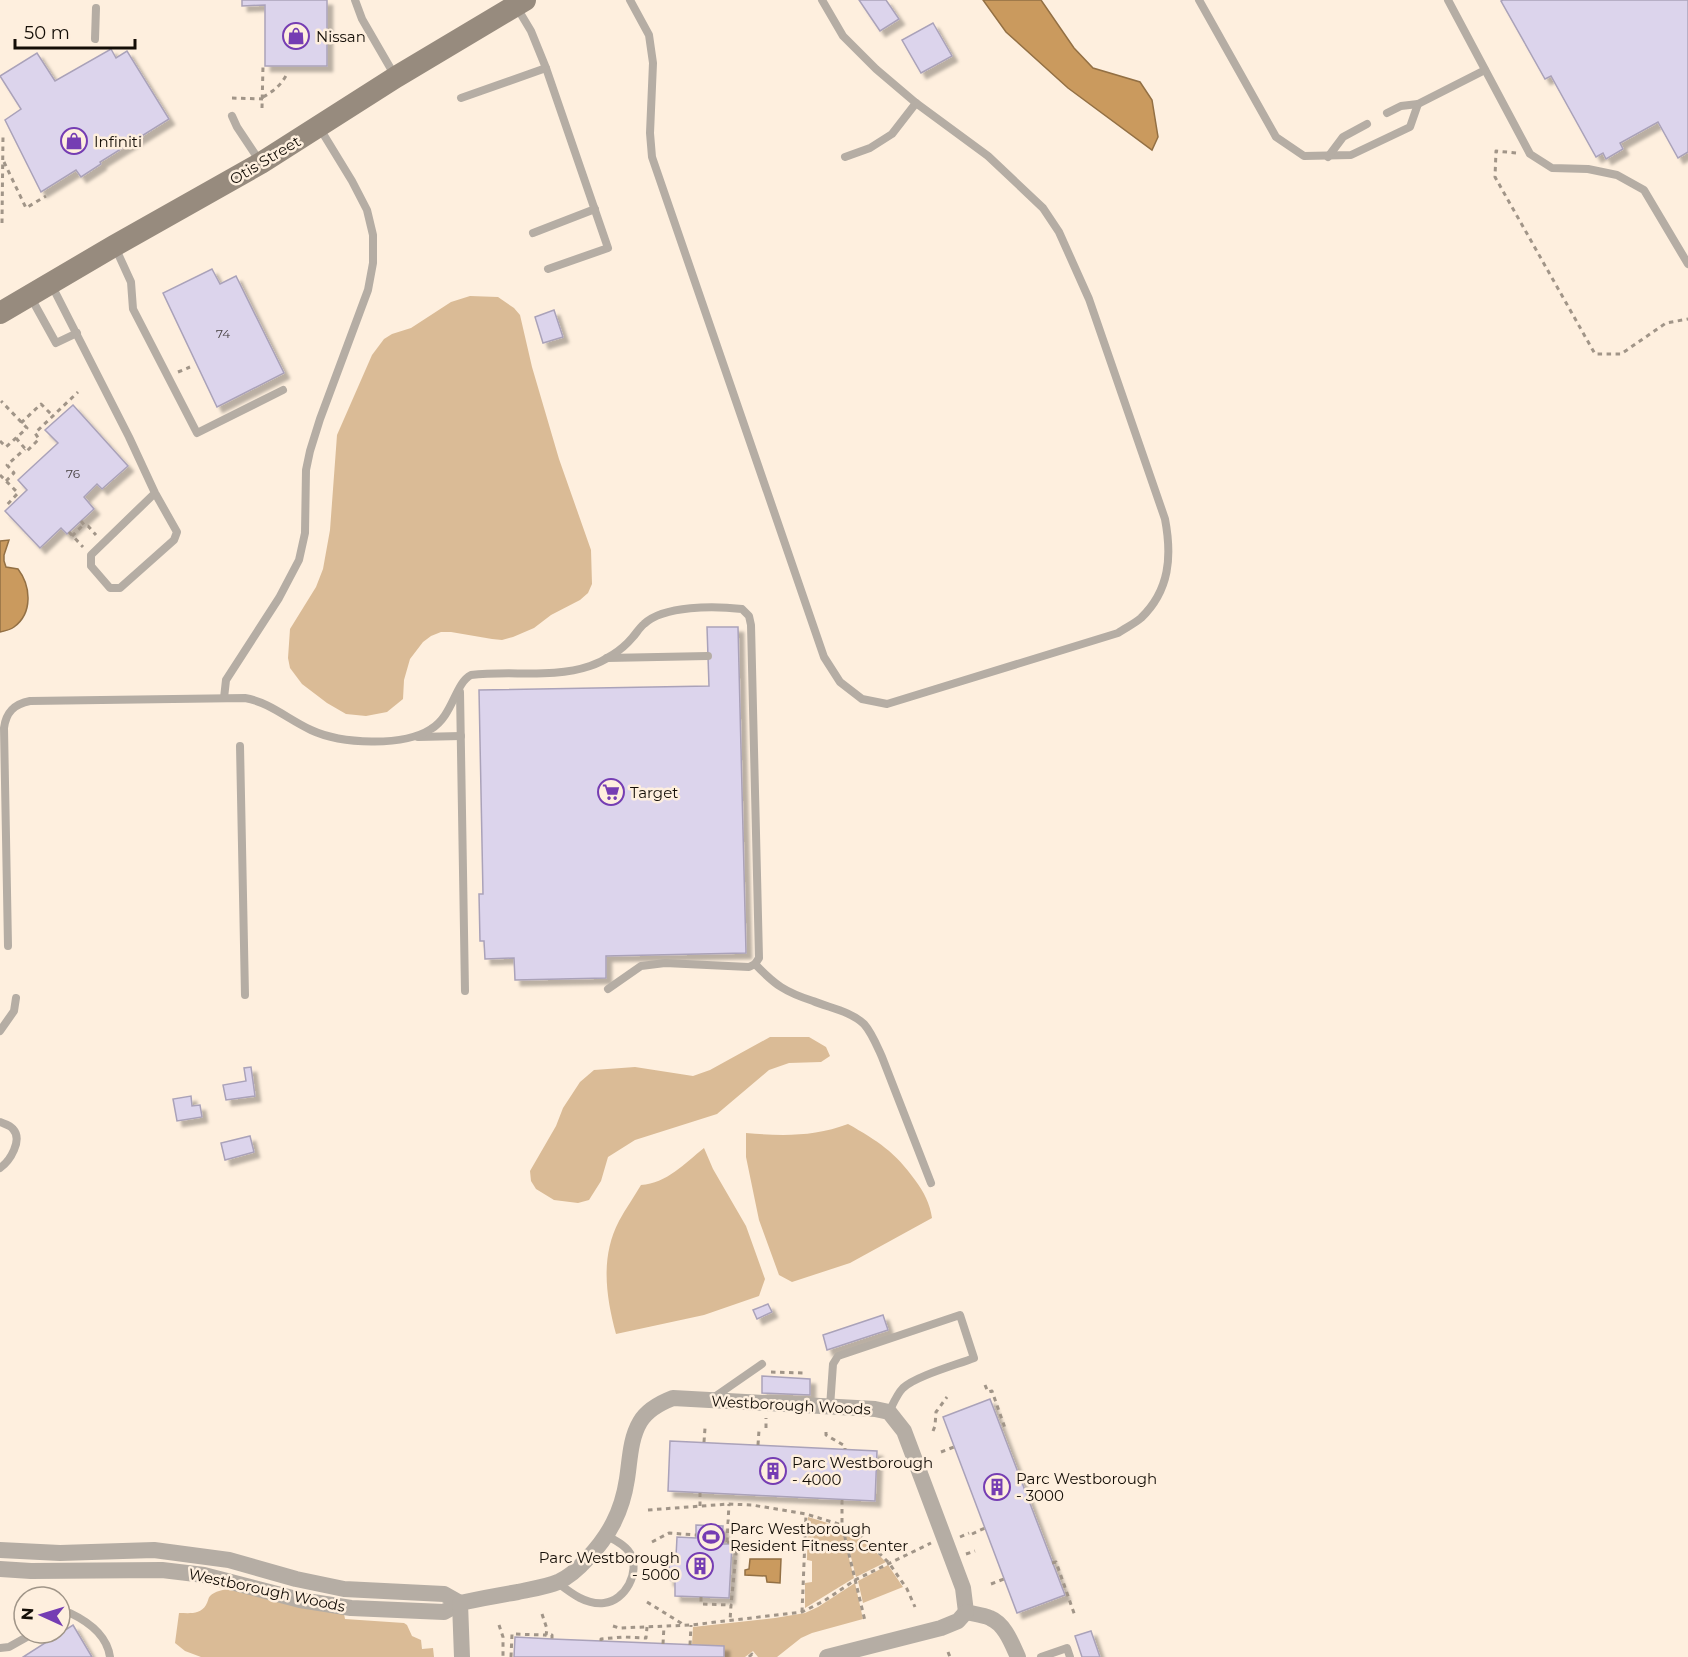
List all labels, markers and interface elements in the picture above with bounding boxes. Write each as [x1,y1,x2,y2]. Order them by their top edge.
scale bar [15,12,135,50]
shop icon: Nissan [281,21,311,51]
text: 50 m [24,22,70,44]
place label: Nissan [316,27,366,46]
shop icon: Infiniti [59,126,89,156]
street label: Otis Street [226,131,304,189]
place label: Infiniti [94,132,142,151]
house number: 74 [216,326,230,341]
house number: 76 [66,466,80,481]
supermarket icon: Target [596,777,626,807]
place label: Target [630,783,678,802]
street label: Westborough Woods [711,1391,871,1419]
place label: Parc Westborough - 4000 [792,1453,933,1489]
building icon: Parc Westborough - 4000 [758,1456,788,1486]
place label: Parc Westborough - 3000 [1016,1469,1157,1505]
building icon: Parc Westborough - 3000 [982,1472,1012,1502]
place label: Parc Westborough Resident Fitness Center [730,1519,908,1555]
sports icon: Parc Westborough Resident Fitness Center [696,1522,726,1552]
place label: Parc Westborough - 5000 [539,1548,680,1584]
building icon: Parc Westborough - 5000 [685,1551,715,1581]
street label: Westborough Woods [187,1564,347,1616]
north arrow [12,1585,72,1645]
text: N [18,1607,37,1621]

